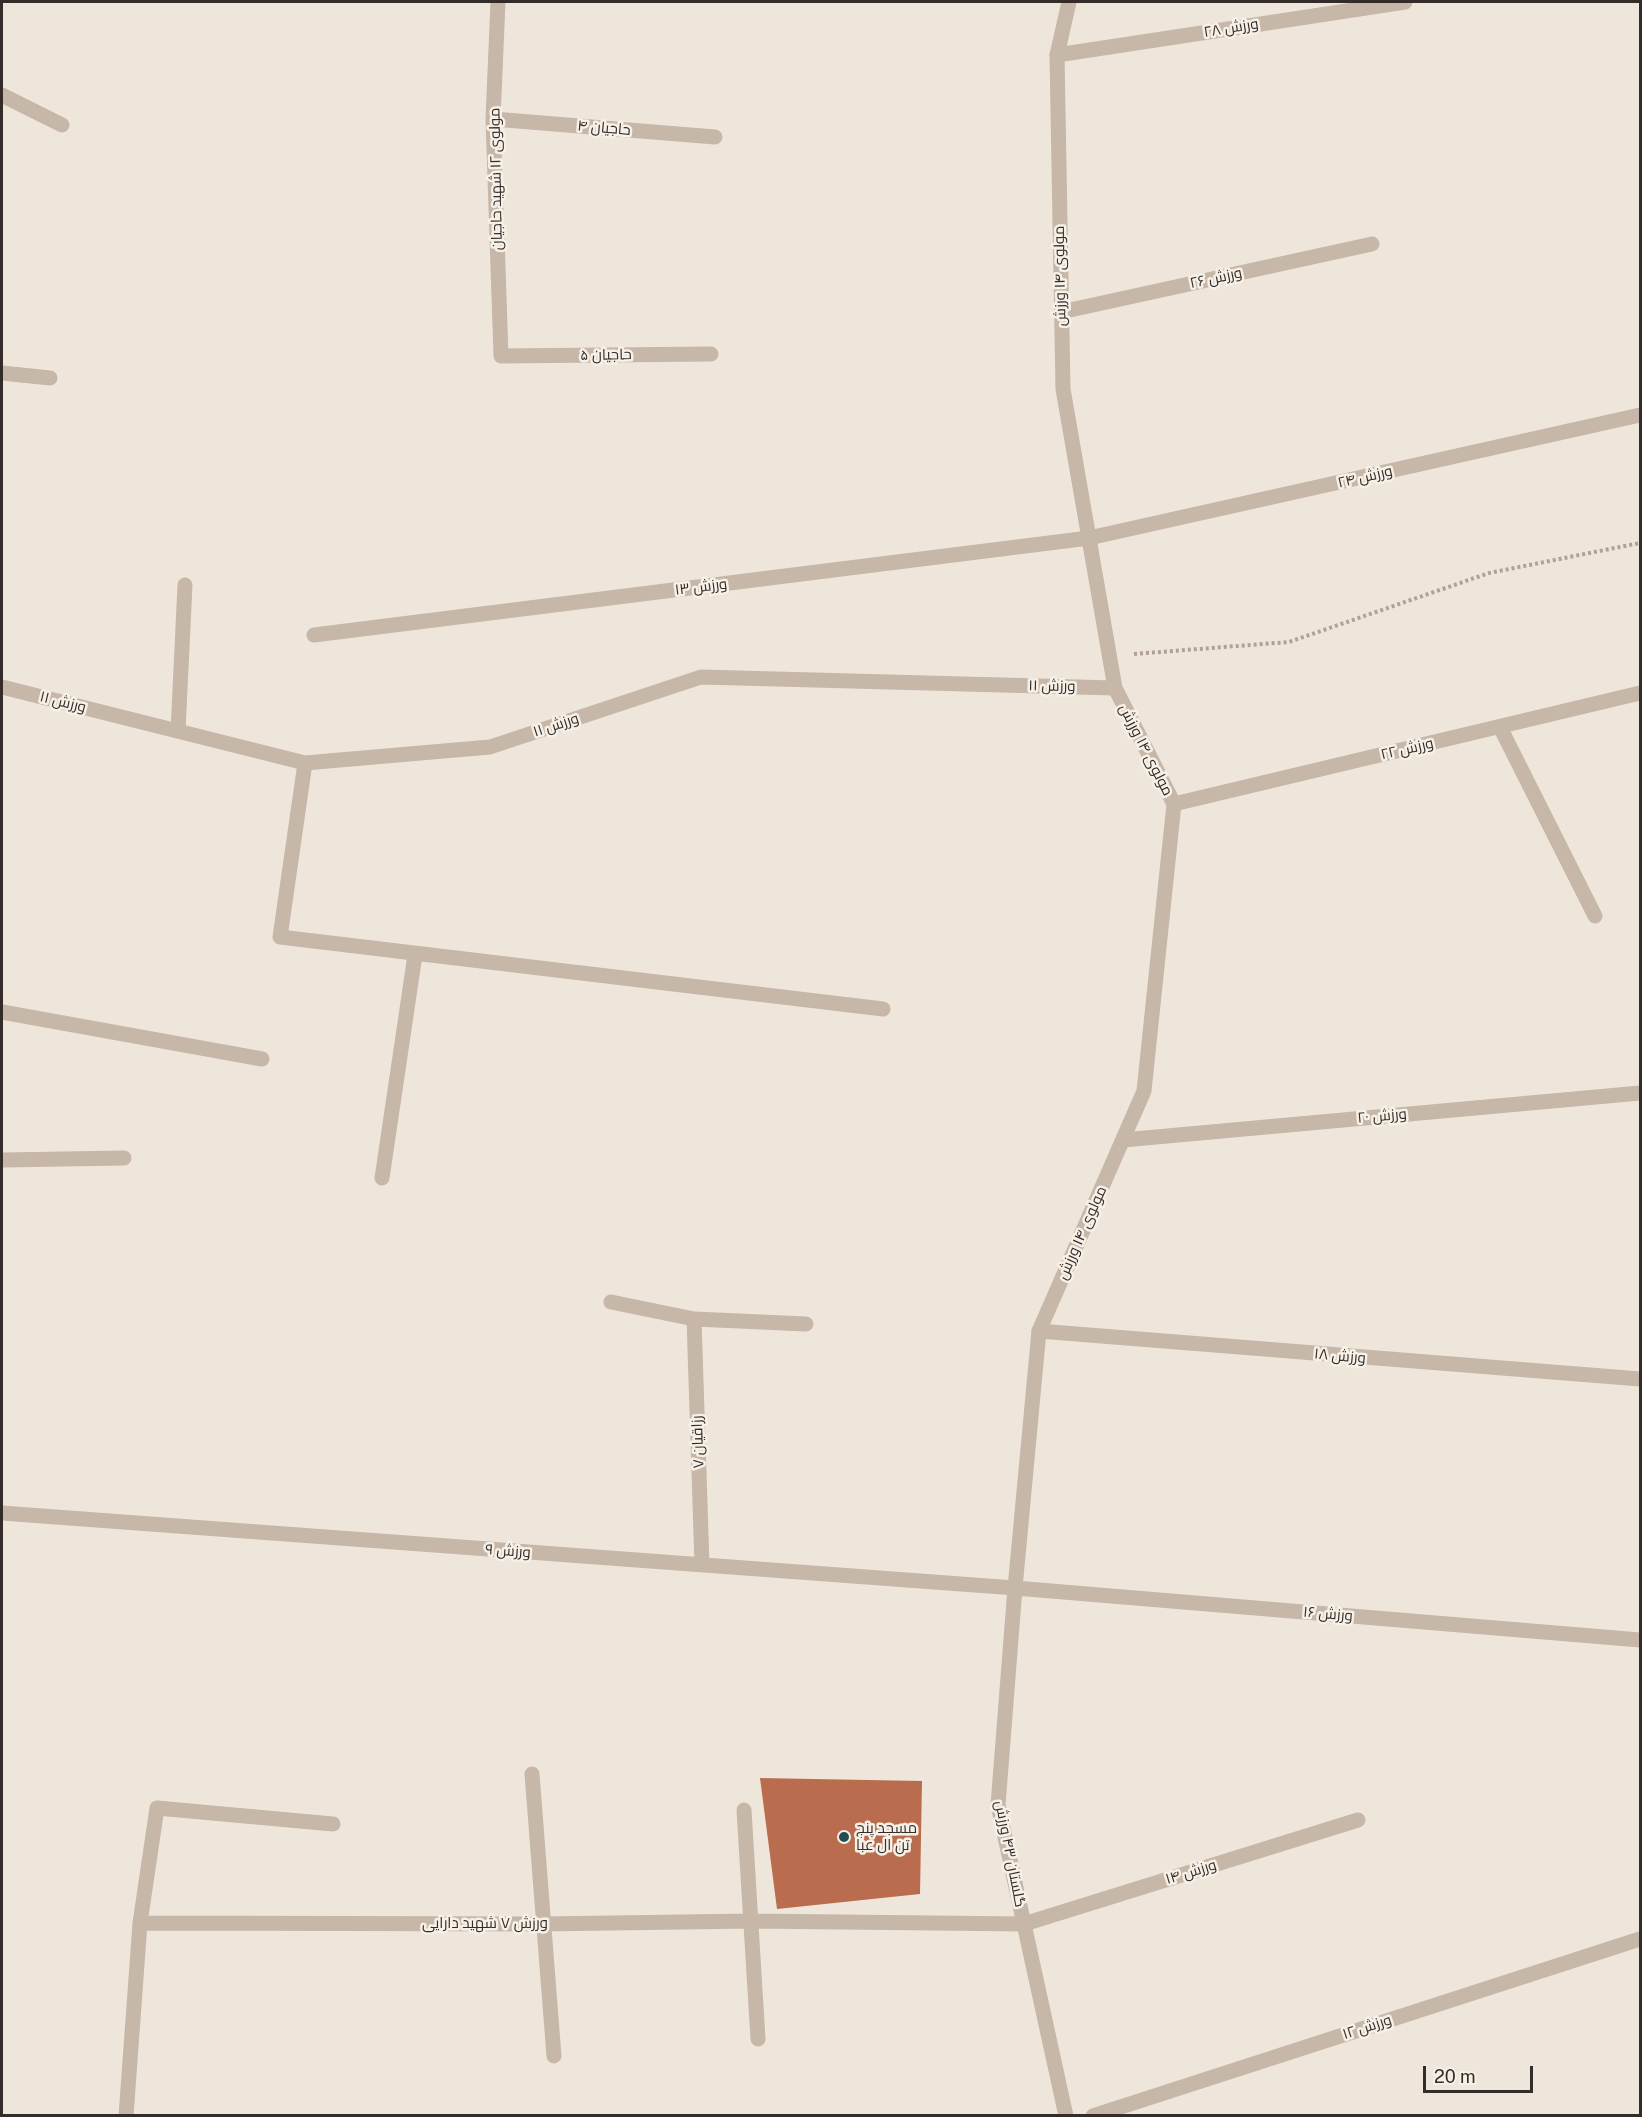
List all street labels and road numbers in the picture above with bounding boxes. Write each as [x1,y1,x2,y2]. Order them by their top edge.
street label: ورزش ۲۸ [1202,15,1260,41]
street label: مولوی ۱۲ شهید حاجیان [486,108,506,250]
street label: حاجیان ۴ [577,117,631,139]
street label: مولوی ۱۴ ورزش [1050,226,1070,326]
street label: ورزش ۲۶ [1188,264,1244,292]
street label: حاجیان ۵ [580,346,632,364]
street label: ورزش ۲۴ [1336,462,1394,492]
street label: ورزش ۱۳ [674,575,728,599]
street label: ورزش ۱۱ [1028,677,1076,695]
street label: ورزش ۱۱ [38,688,88,716]
street label: مولوی ۱۴ ورزش [1115,701,1177,799]
street label: ورزش ۱۱ [531,709,581,741]
street label: ورزش ۲۲ [1379,734,1435,764]
street label: ورزش ۲۰ [1357,1105,1407,1127]
street label: مولوی ۱۴ ورزش [1053,1183,1111,1283]
street label: ورزش ۱۸ [1313,1345,1367,1367]
street label: رزاقیان ۷ [688,1415,708,1469]
street label: ورزش ۹ [485,1540,531,1562]
street label: ورزش ۱۶ [1302,1603,1354,1625]
street label: گلستان ۴۳ ورزش [991,1799,1029,1909]
street label: ورزش ۱۴ [1163,1856,1219,1888]
street label: ورزش ۷ شهید دارایی [422,1914,548,1932]
street label: ورزش ۱۲ [1340,2011,1394,2043]

